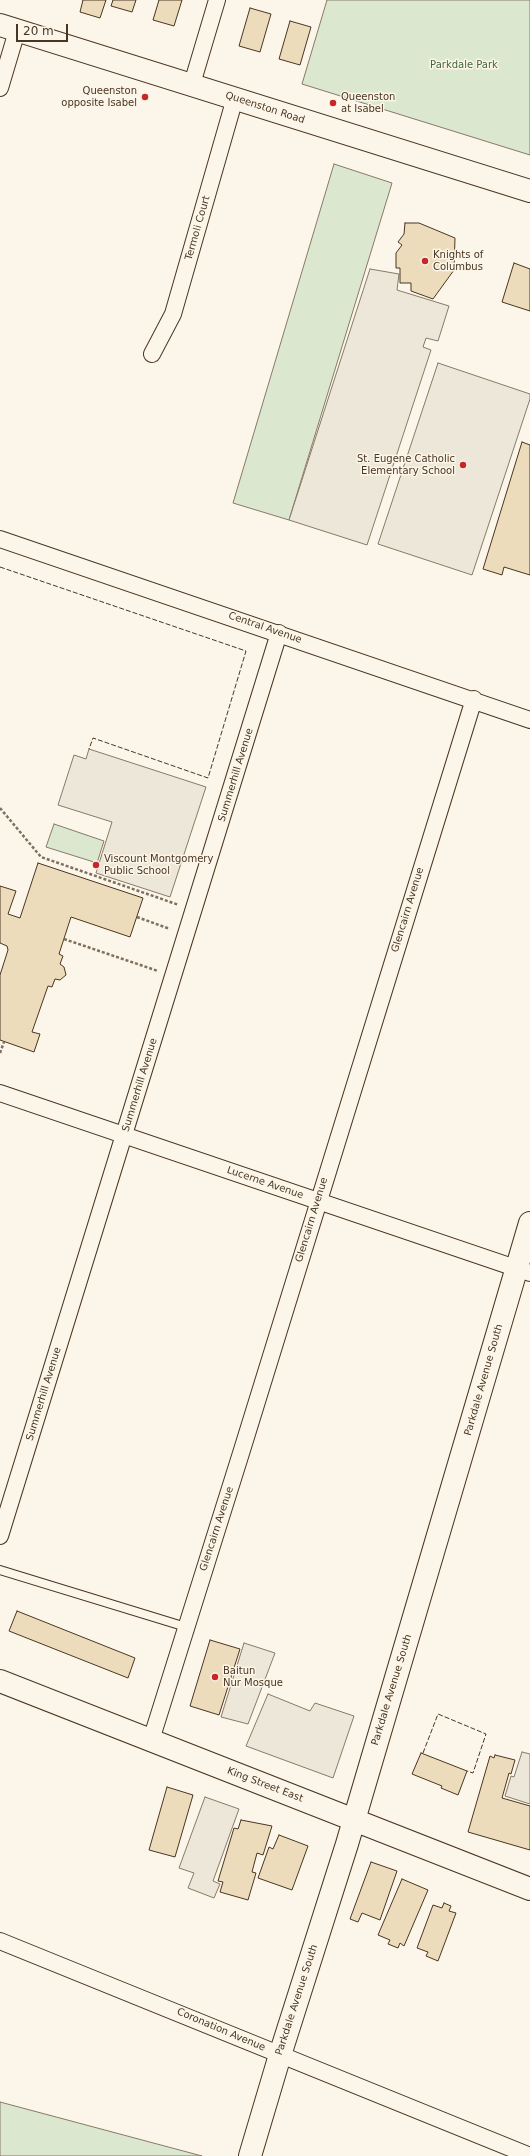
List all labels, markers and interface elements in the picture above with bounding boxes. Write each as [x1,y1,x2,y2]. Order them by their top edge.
scale bar [18,16,70,42]
text: 20 m [23,24,54,38]
park label: Parkdale Park [430,59,498,71]
place label: Queenston opposite Isabel [61,85,137,108]
street label: Queenston Road [224,90,306,126]
place label: Queenston at Isabel [341,91,395,114]
marker: Queenston opposite Isabel [140,92,150,102]
marker: Queenston at Isabel [328,98,338,108]
street label: Termoli Court [183,194,213,262]
place label: Knights of Columbus [433,249,483,272]
marker: Knights of Columbus [420,256,430,266]
place label: St. Eugene Catholic Elementary School [357,453,455,476]
marker: St. Eugene Catholic Elementary School [458,460,468,470]
street label: Central Avenue [227,610,303,646]
street label: Summerhill Avenue [216,727,256,823]
place label: Viscount Montgomery Public School [104,853,213,876]
marker: Viscount Montgomery Public School [91,860,101,870]
street label: Glencairn Avenue [389,866,427,954]
street label: Summerhill Avenue [120,1037,160,1133]
street label: Lucerne Avenue [225,1164,305,1202]
street label: Glencairn Avenue [293,1176,331,1264]
street label: Parkdale Avenue South [462,1323,506,1437]
street label: Summerhill Avenue [24,1346,64,1442]
street label: Glencairn Avenue [198,1485,236,1573]
street label: Parkdale Avenue South [369,1633,415,1747]
place label: Baitun Nur Mosque [223,1665,283,1688]
marker: Baitun Nur Mosque [210,1672,220,1682]
street label: King Street East [225,1765,305,1805]
street label: Parkdale Avenue South [273,1943,321,2057]
street label: Coronation Avenue [175,2006,267,2054]

